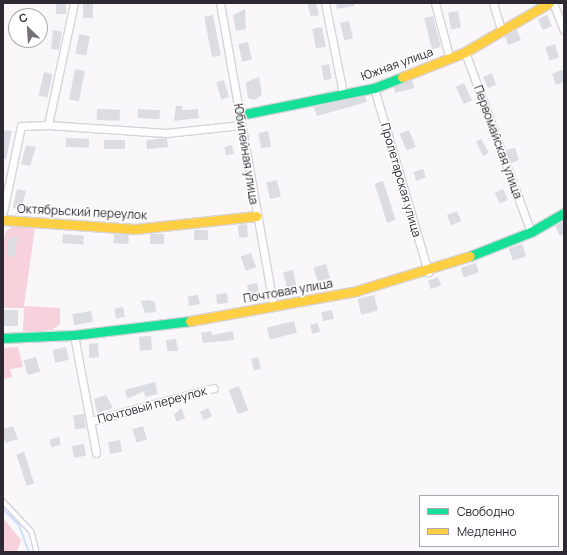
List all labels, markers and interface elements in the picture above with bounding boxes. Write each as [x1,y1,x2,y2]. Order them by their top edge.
north arrow [8,8,48,48]
text: С [16,9,30,26]
street label: Южная улица [359,44,435,84]
street label: Первомайская улица [471,83,525,201]
street label: Юбилейная улица [231,102,261,206]
street label: Пролетарская улица [378,121,424,239]
street label: Октябрьский переулок [17,201,147,223]
street label: Почтовая улица [242,276,334,306]
street label: Почтовый переулок [96,383,208,427]
legend [419,495,559,547]
text: Свободно [457,503,515,520]
text: Медленно [457,523,517,540]

